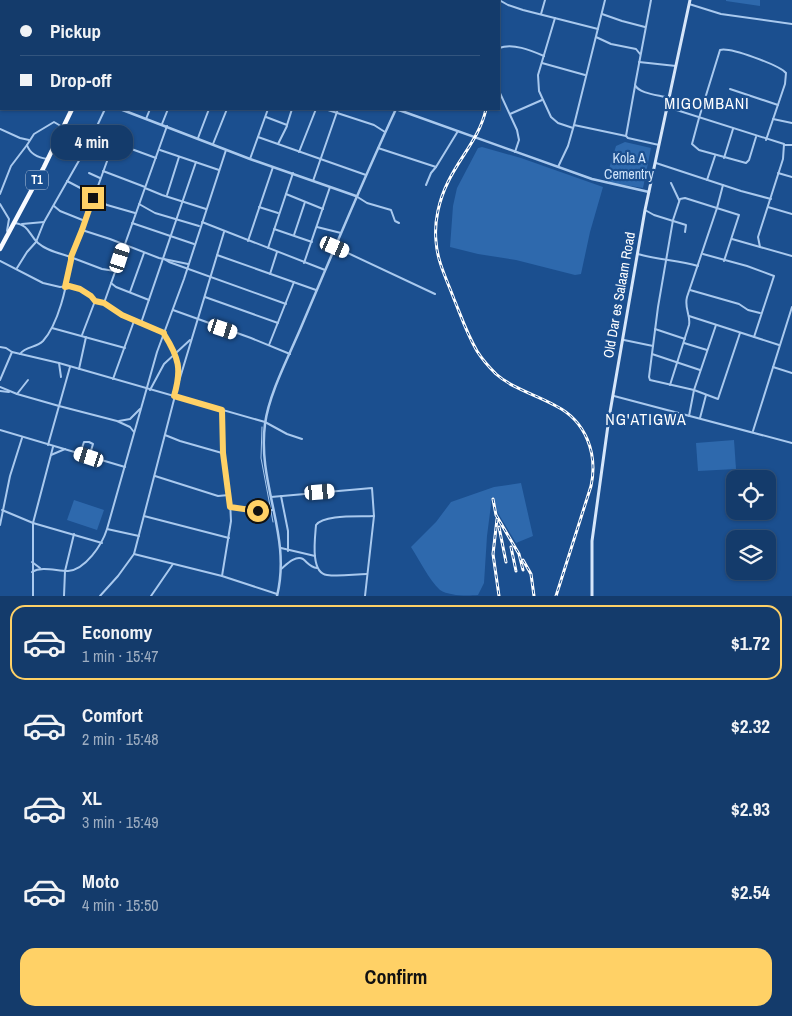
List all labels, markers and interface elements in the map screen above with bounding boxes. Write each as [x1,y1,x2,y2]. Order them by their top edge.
text: Pickup [50,18,101,44]
text: Drop-off [50,67,111,93]
district label: MIGOMBANI [664,92,750,114]
callout: 4 min [52,126,134,160]
text: 4 min [75,131,109,153]
park label: Kola A Cementry [604,149,654,183]
road number: T1 [26,170,48,190]
route end [82,187,104,209]
street label: Old Dar es Salaam Road [599,231,639,359]
car [318,234,351,260]
car [108,241,131,275]
car [206,317,239,341]
district label: NG'ATIGWA [605,408,687,430]
car [72,445,105,469]
map controls [726,470,776,580]
button: locate [726,470,776,520]
car [304,483,335,501]
route start [247,500,269,522]
button: layers [726,530,776,580]
text: Economy [82,619,152,645]
icon: car [22,620,67,665]
text: $1.72 [731,630,770,656]
text: 1 min · 15:47 [82,645,159,667]
text: Comfort [82,702,143,728]
icon: car [22,703,67,748]
text: $2.32 [731,713,770,739]
text: 2 min · 15:48 [82,728,159,750]
text: XL [82,785,102,811]
icon: car [22,786,67,831]
text: $2.93 [731,796,770,822]
text: 3 min · 15:49 [82,811,159,833]
text: Moto [82,868,119,894]
icon: car [22,869,67,914]
text: $2.54 [731,879,770,905]
text: 4 min · 15:50 [82,894,159,916]
button: Confirm [20,948,772,1006]

